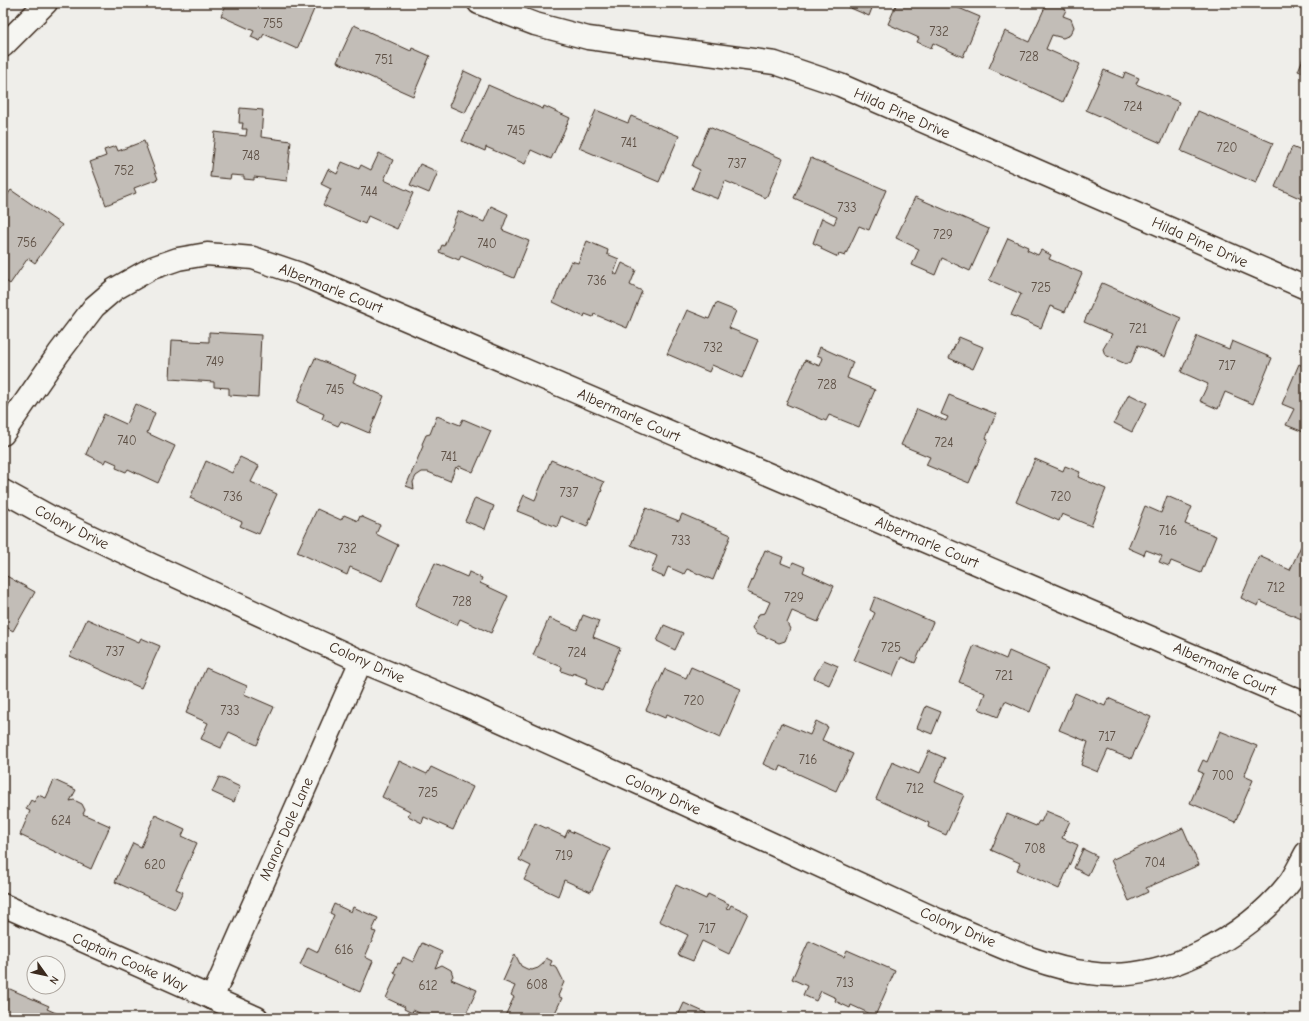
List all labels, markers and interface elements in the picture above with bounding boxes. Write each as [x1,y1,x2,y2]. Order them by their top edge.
house number: 755 [263,16,283,31]
house number: 732 [929,24,949,39]
house number: 728 [1019,49,1039,64]
house number: 751 [375,52,393,67]
street label: Hilda Pine Drive [851,84,953,142]
house number: 724 [1123,99,1143,114]
house number: 745 [507,123,525,138]
house number: 741 [621,135,637,150]
house number: 720 [1217,140,1238,155]
house number: 748 [242,148,260,163]
house number: 737 [728,156,746,171]
house number: 752 [114,163,134,178]
house number: 744 [360,184,378,199]
house number: 733 [837,200,857,215]
street label: Hilda Pine Drive [1149,213,1251,271]
house number: 729 [933,227,953,242]
house number: 756 [17,235,37,250]
house number: 740 [477,236,497,251]
street label: Albermarle Court [276,259,386,317]
house number: 736 [587,273,607,288]
house number: 725 [1031,280,1051,295]
house number: 721 [1129,321,1147,336]
house number: 732 [703,340,723,355]
house number: 749 [206,354,224,369]
house number: 717 [1218,358,1236,373]
house number: 728 [817,377,837,392]
house number: 745 [326,382,344,397]
street label: Albermarle Court [575,384,684,446]
house number: 740 [117,433,137,448]
house number: 724 [934,435,954,450]
house number: 741 [441,449,457,464]
house number: 737 [560,485,578,500]
house number: 736 [223,489,243,504]
house number: 720 [1051,489,1072,504]
street label: Colony Drive [32,501,112,554]
street label: Albermarle Court [873,512,982,572]
house number: 716 [1159,523,1177,538]
house number: 733 [671,533,691,548]
house number: 732 [337,541,357,556]
house number: 712 [1267,580,1285,595]
house number: 729 [784,590,804,605]
house number: 728 [452,594,472,609]
street label: Colony Drive [326,637,408,687]
street label: Albermarle Court [1171,638,1280,700]
house number: 725 [881,640,901,655]
house number: 737 [106,644,124,659]
house number: 724 [567,645,587,660]
house number: 721 [995,668,1013,683]
house number: 720 [684,693,705,708]
house number: 733 [220,703,240,718]
house number: 717 [1098,729,1116,744]
house number: 716 [799,752,817,767]
house number: 700 [1212,768,1234,783]
street label: Colony Drive [622,769,704,819]
street label: Manor Dale Lane [255,774,317,883]
house number: 712 [906,781,924,796]
house number: 725 [418,785,438,800]
house number: 624 [51,813,71,828]
house number: 708 [1025,841,1046,856]
house number: 719 [555,848,573,863]
house number: 704 [1145,855,1165,870]
house number: 620 [144,857,166,872]
street label: Colony Drive [917,903,999,951]
house number: 717 [698,921,716,936]
street label: Captain Cooke Way [70,929,191,996]
house number: 616 [334,942,354,957]
north arrow [26,955,66,995]
text: N [47,974,61,987]
house number: 713 [836,975,854,990]
house number: 608 [526,977,548,992]
house number: 612 [419,978,438,993]

